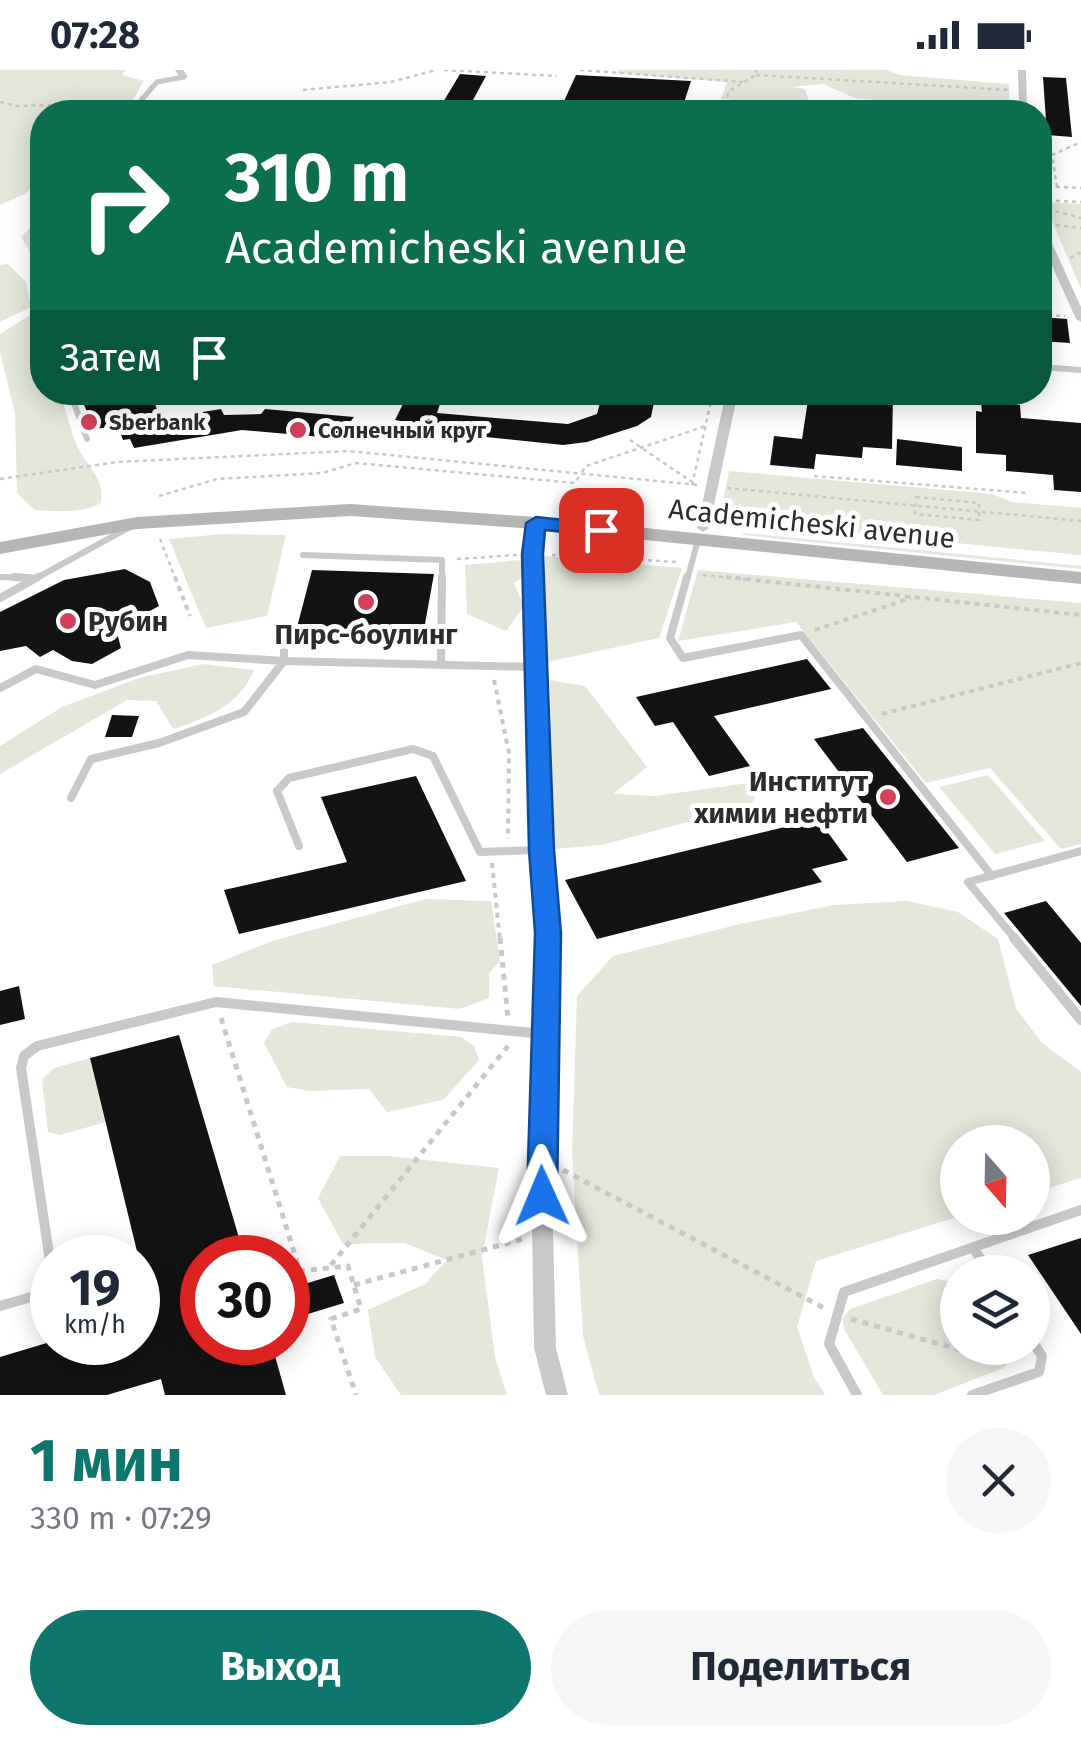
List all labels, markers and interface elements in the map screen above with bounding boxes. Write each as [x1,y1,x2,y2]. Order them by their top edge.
text: 07:28 [50,12,140,58]
text: 310 m [225,136,409,220]
icon: right [60,140,190,270]
text: Academicheski avenue [225,221,687,275]
icon: arrive [182,330,237,385]
text: Затем [60,335,162,381]
place label: Sberbank [109,409,206,436]
marker: Sberbank [78,411,100,433]
place label: Солнечный круг [318,417,487,444]
marker: Солнечный круг [287,419,309,441]
pin [559,488,644,573]
street label: Academicheski avenue [667,492,957,555]
icon: arrive [574,503,629,558]
marker: Пирс-боулинг [355,591,377,613]
place label: Рубин [88,605,168,638]
marker: Рубин [57,610,79,632]
place label: Пирс-боулинг [275,618,458,651]
place label: Институт химии нефти [693,765,869,830]
marker: Институт химии нефти [877,786,899,808]
north arrow [940,1125,1050,1235]
map controls [940,1125,1050,1365]
position arrow [490,1144,594,1248]
speed limit sign: 30 [180,1235,310,1365]
button: layers [940,1255,1050,1365]
text: 19 [69,1258,121,1318]
text: km/h [64,1310,126,1340]
text: 1 мин [30,1425,183,1497]
button: close [946,1428,1051,1533]
text: 330 m · 07:29 [30,1499,212,1537]
button: Выход [30,1610,531,1725]
button: Поделиться [551,1610,1051,1725]

